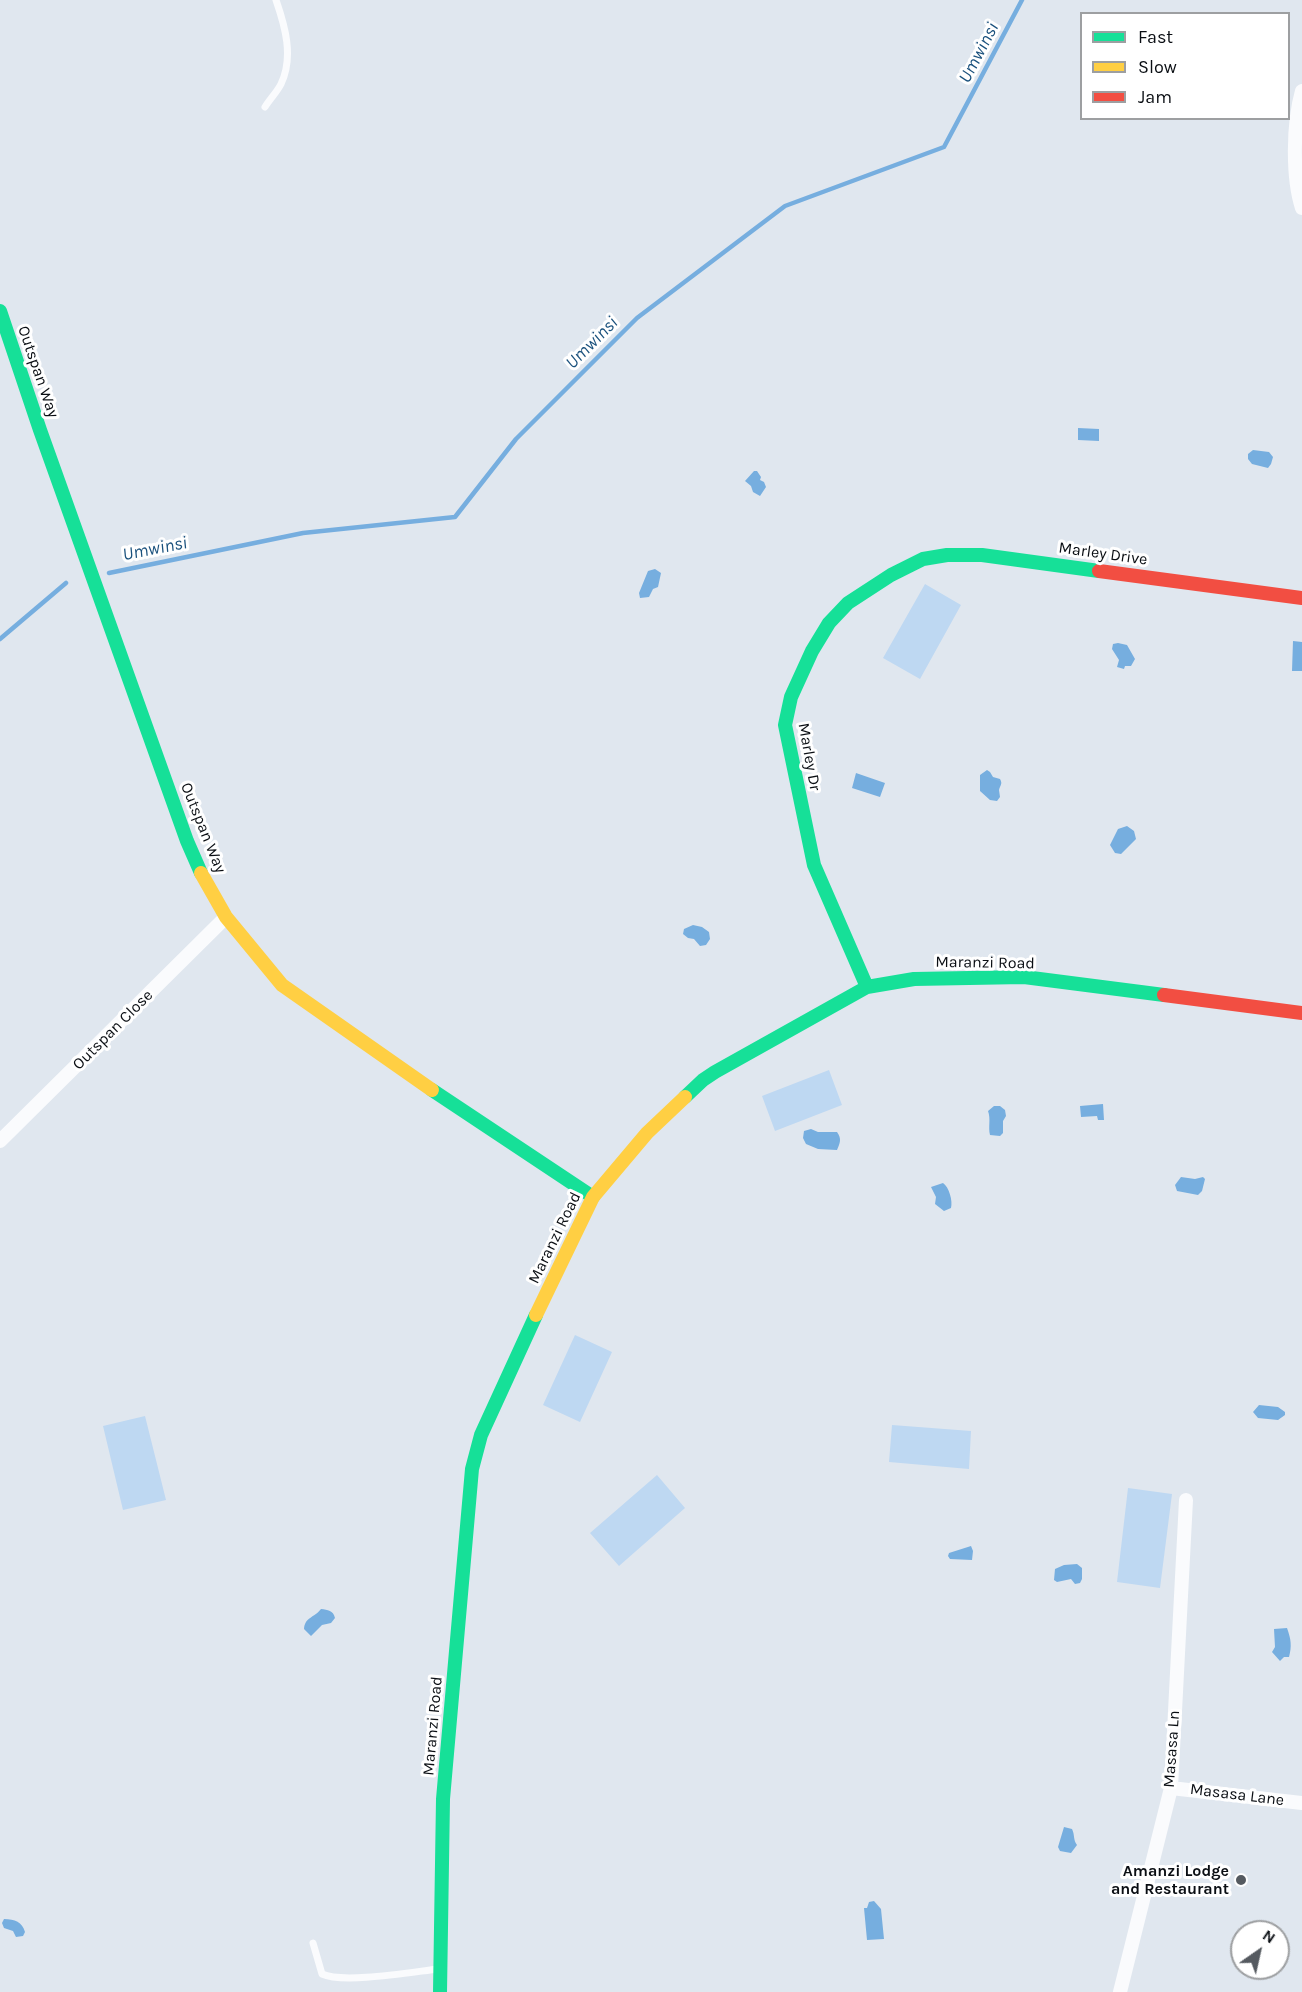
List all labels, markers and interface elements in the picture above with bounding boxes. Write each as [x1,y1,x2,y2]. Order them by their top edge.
legend [1080,12,1290,120]
water label: Umwinsi [954,19,1004,87]
text: Fast [1138,26,1173,48]
text: Slow [1138,56,1177,78]
text: Jam [1138,86,1172,108]
water label: Umwinsi [561,312,623,374]
street label: Outspan Way [13,323,63,421]
water label: Umwinsi [121,532,189,566]
street label: Marley Drive [1057,538,1149,570]
street label: Marley Dr [794,722,824,792]
street label: Outspan Way [176,780,230,876]
street label: Maranzi Road [935,953,1035,973]
street label: Outspan Close [69,986,157,1074]
street label: Maranzi Road [525,1189,585,1287]
street label: Maranzi Road [419,1676,447,1776]
street label: Masasa Ln [1160,1710,1184,1788]
street label: Masasa Lane [1189,1780,1285,1810]
place label: Amanzi Lodge and Restaurant [1111,1861,1229,1899]
marker: Amanzi Lodge and Restaurant [1234,1873,1248,1887]
north arrow [1230,1920,1290,1980]
text: N [1259,1925,1279,1947]

